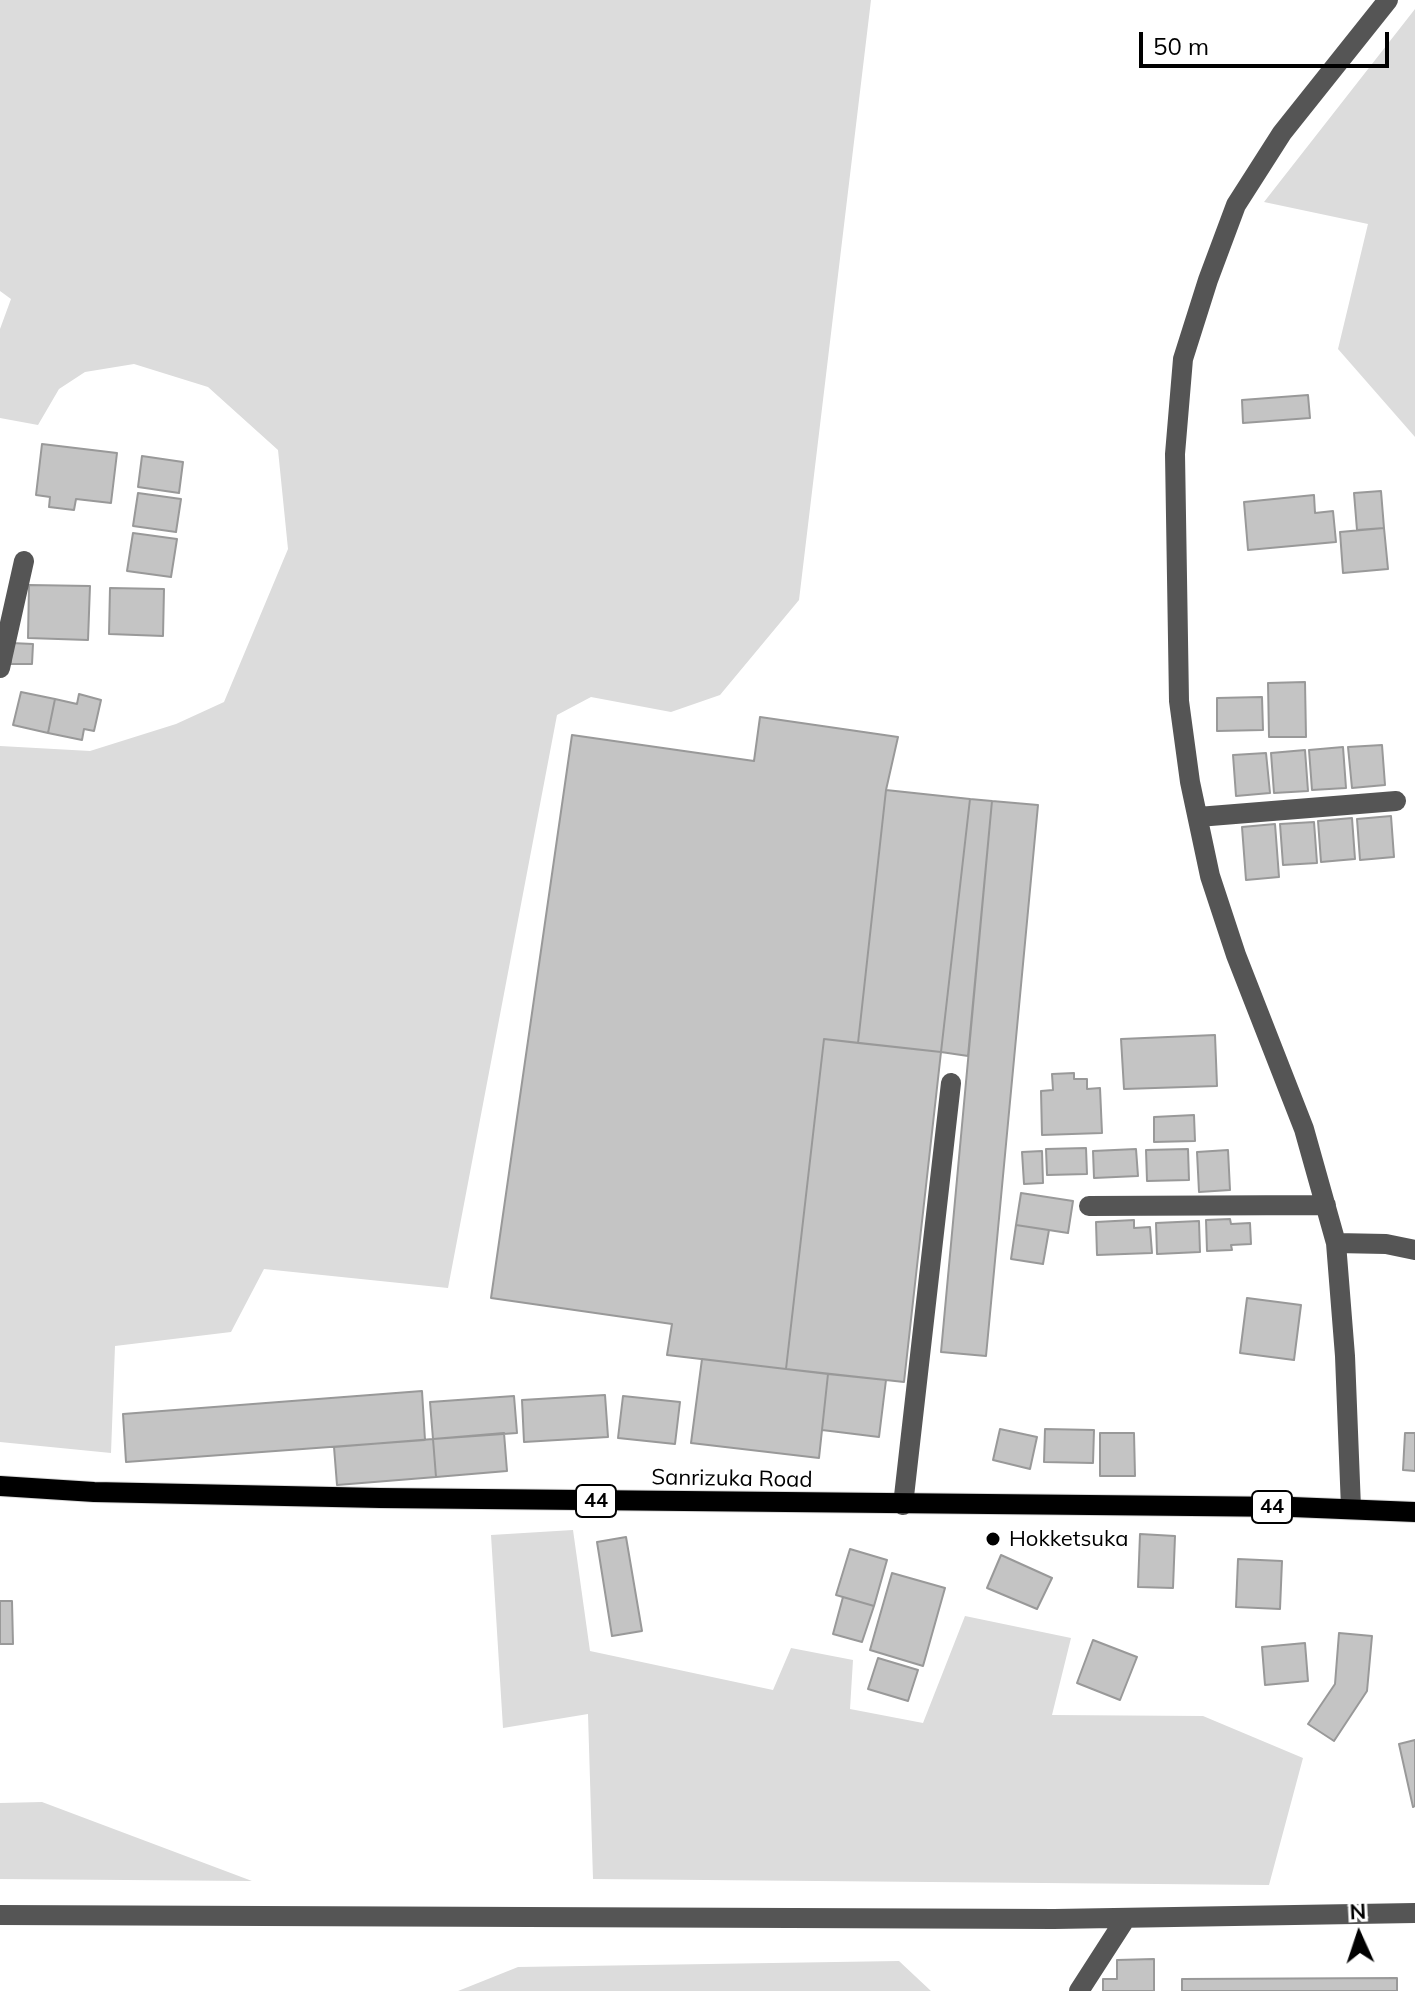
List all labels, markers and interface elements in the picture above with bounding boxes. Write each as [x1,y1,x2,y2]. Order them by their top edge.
scale bar [1143,16,1393,66]
text: 50 m [1153,31,1209,61]
street label: Sanrizuka Road [651,1464,813,1494]
road number: 44 [576,1485,616,1517]
road number: 44 [1252,1491,1292,1523]
place label: Hokketsuka [1009,1526,1128,1552]
marker: Hokketsuka [984,1530,1002,1548]
north arrow [1319,1895,1399,1975]
text: N [1349,1897,1367,1925]

